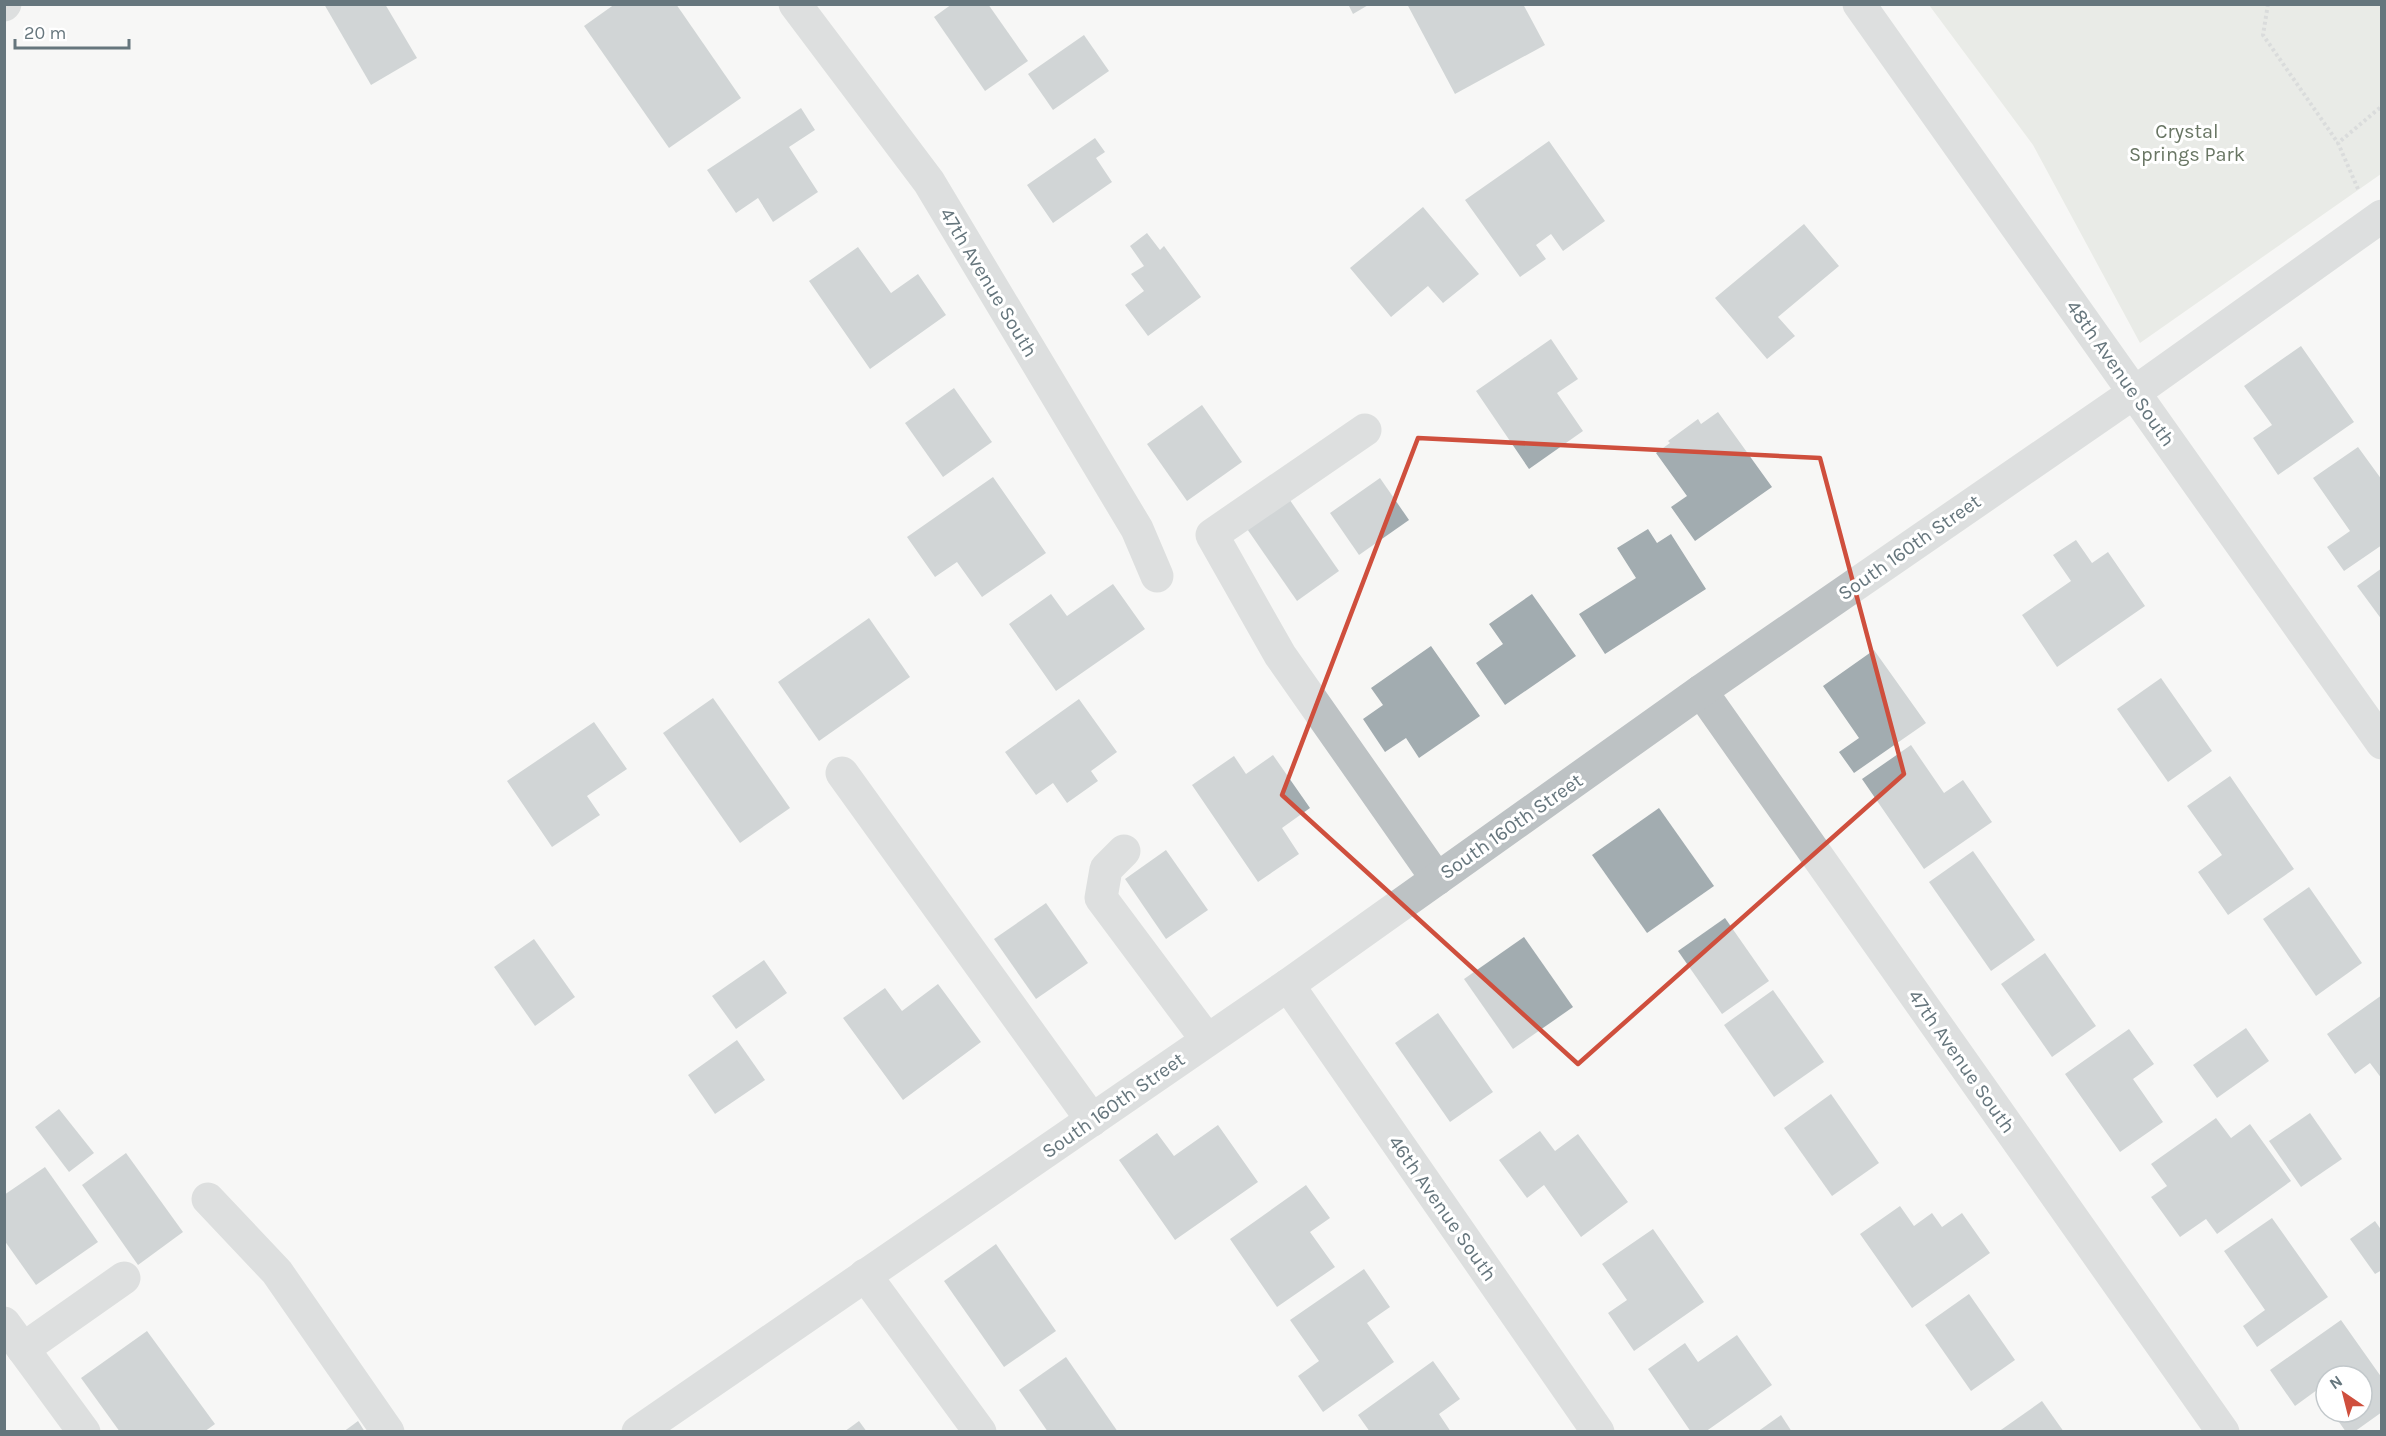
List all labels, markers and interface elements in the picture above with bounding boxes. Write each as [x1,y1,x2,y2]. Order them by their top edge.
scale bar [15,12,129,50]
text: 20 m [24,22,66,44]
park label: Crystal Springs Park [2129,120,2245,166]
street label: 47th Avenue South [935,203,1042,361]
street label: 48th Avenue South [2062,296,2180,451]
street label: South 160th Street [1834,489,1985,605]
street label: South 160th Street [1436,768,1587,884]
street label: 47th Avenue South [1903,985,2020,1138]
street label: South 160th Street [1038,1047,1189,1163]
street label: 46th Avenue South [1384,1131,1501,1285]
north arrow [2314,1364,2374,1424]
text: N [2326,1371,2346,1393]

